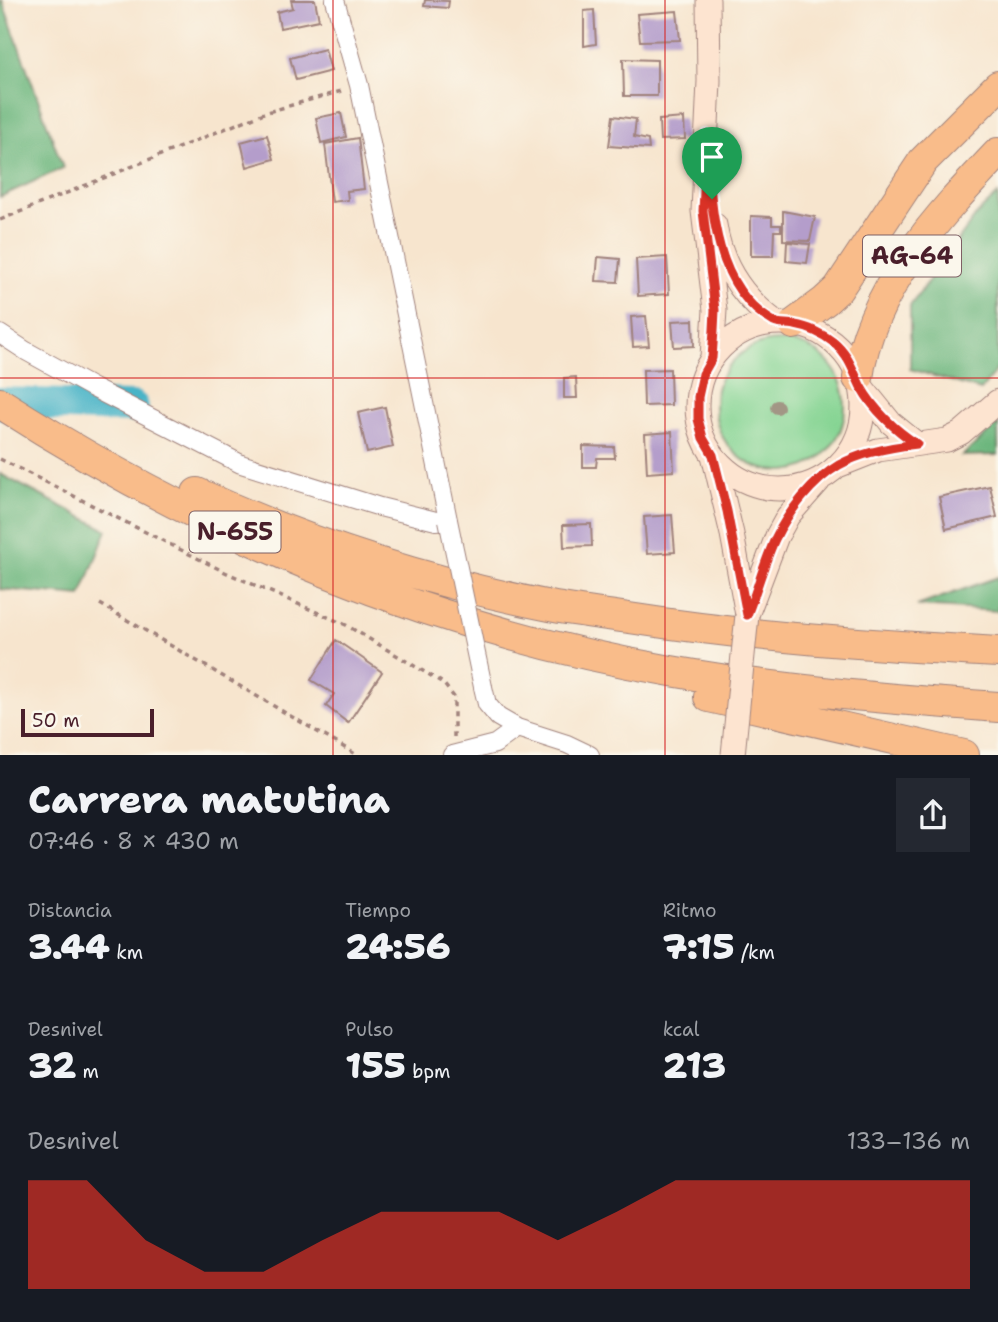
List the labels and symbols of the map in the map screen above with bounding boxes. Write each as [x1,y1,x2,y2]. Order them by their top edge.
pin [682,127,742,199]
road number: AG-64 [863,235,961,276]
road number: N-655 [190,512,280,552]
scale bar [21,706,154,738]

